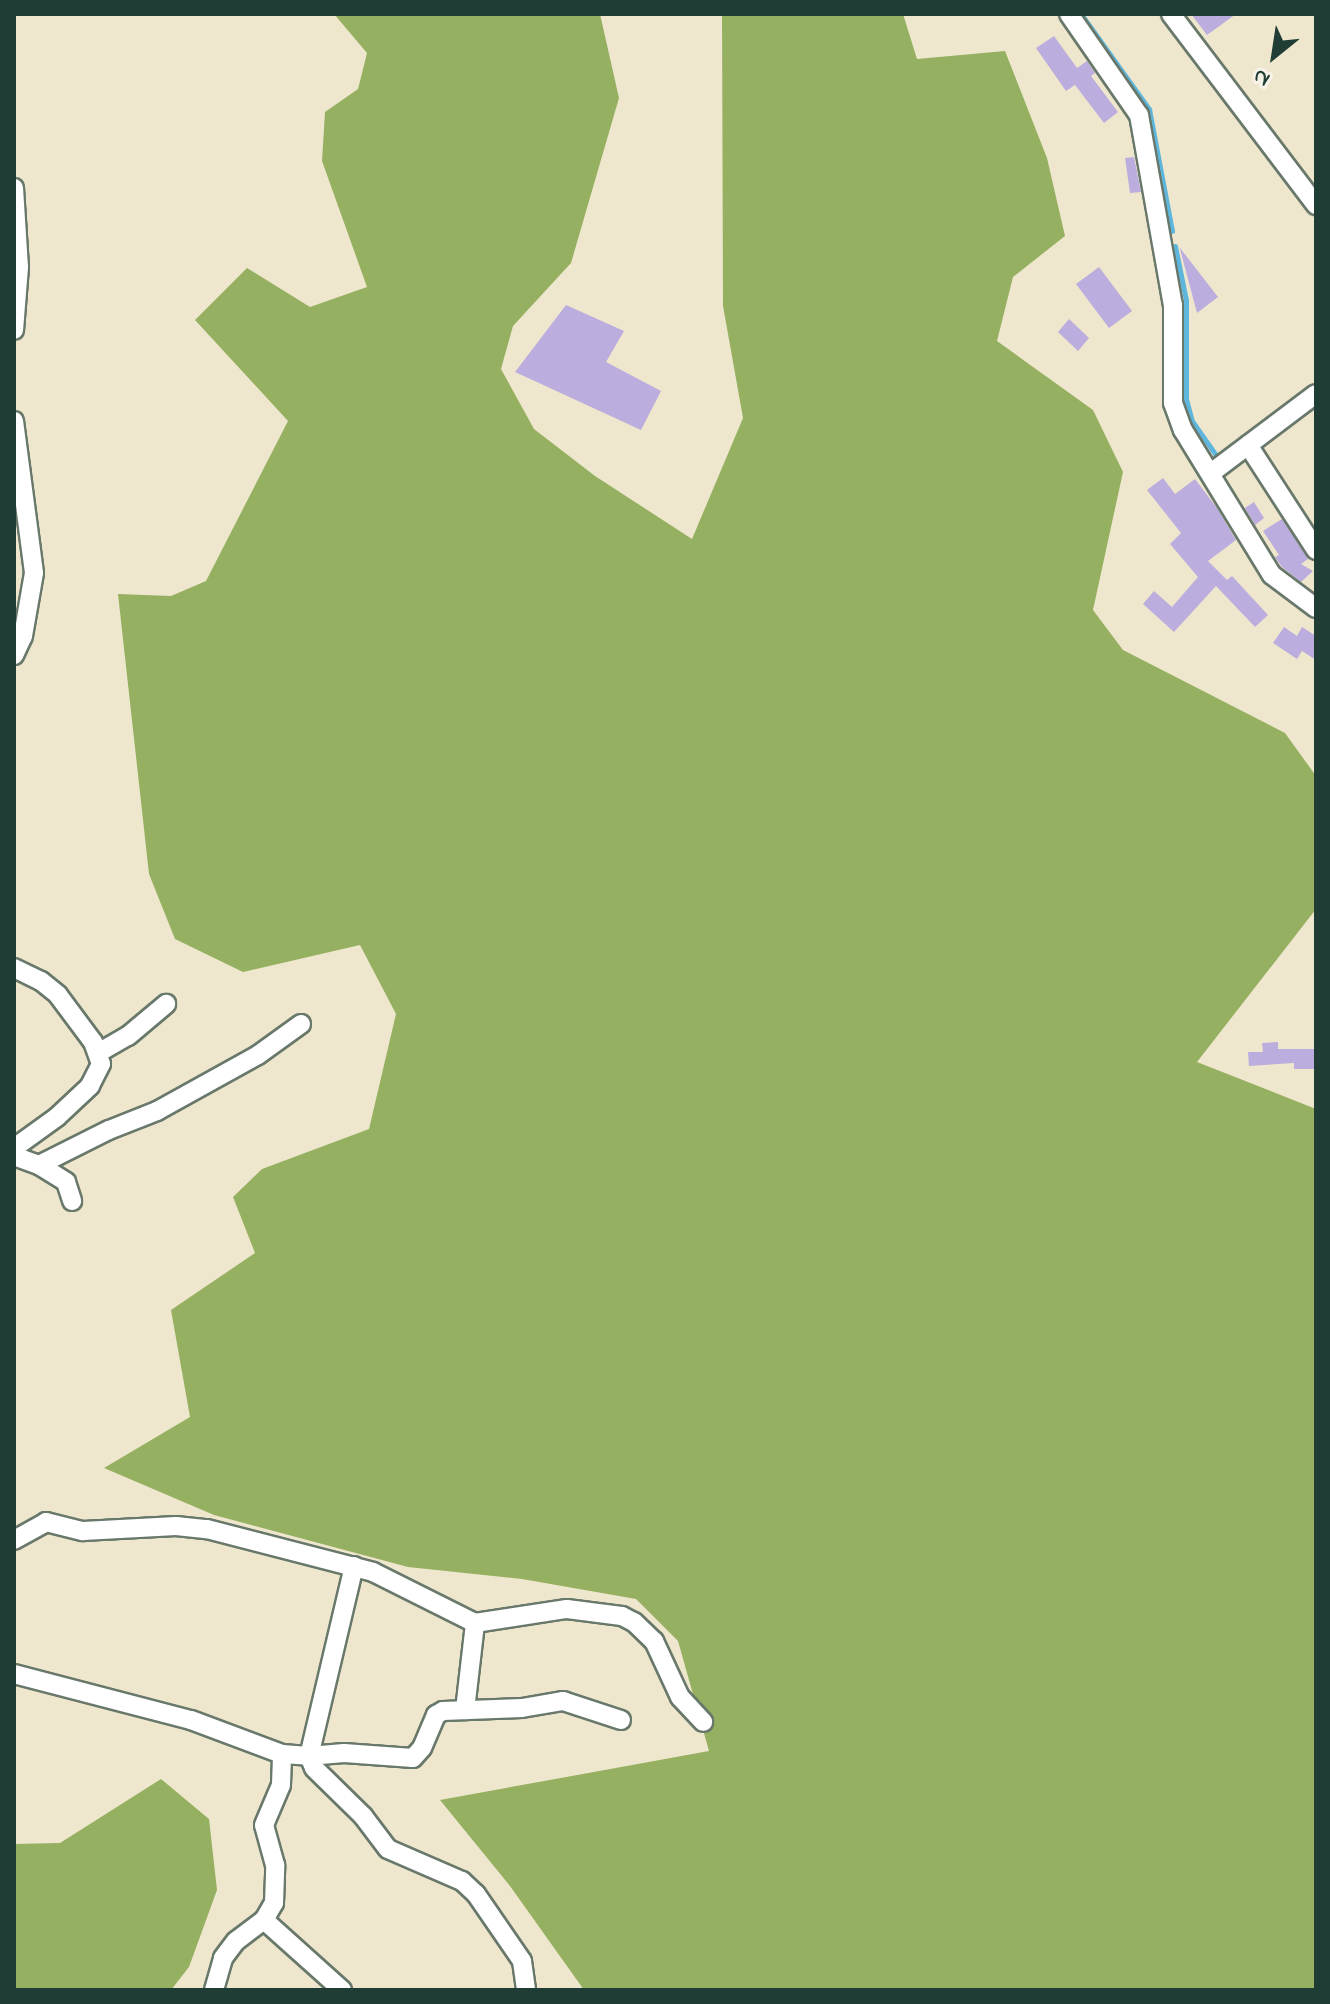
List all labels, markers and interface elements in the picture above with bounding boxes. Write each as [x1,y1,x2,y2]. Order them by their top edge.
north arrow [1234,16,1314,96]
text: N [1248,59,1276,94]

